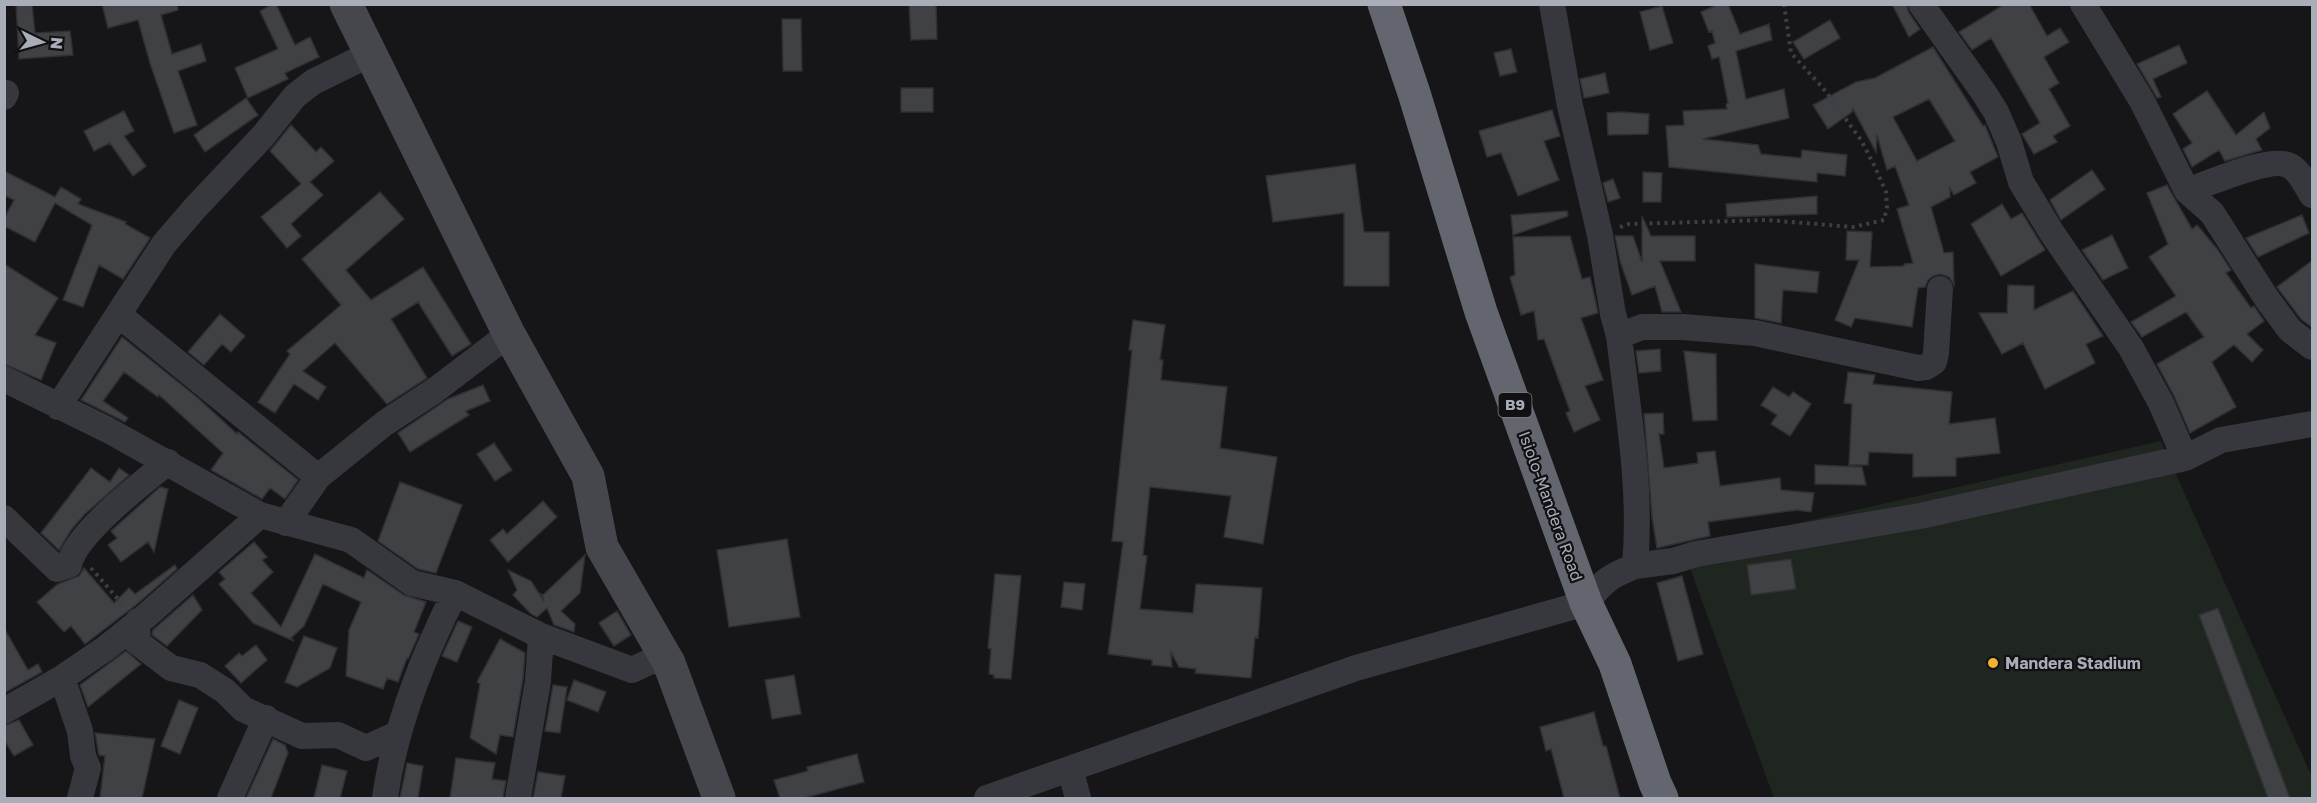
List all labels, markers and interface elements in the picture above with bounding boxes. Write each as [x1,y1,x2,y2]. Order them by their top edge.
north arrow [12,12,72,72]
text: N [46,36,67,50]
road number: B9 [1498,393,1532,417]
street label: Isiolo-Mandera Road [1515,428,1587,584]
place label: Mandera Stadium [2005,653,2141,673]
marker: Mandera Stadium [1986,656,2000,670]

